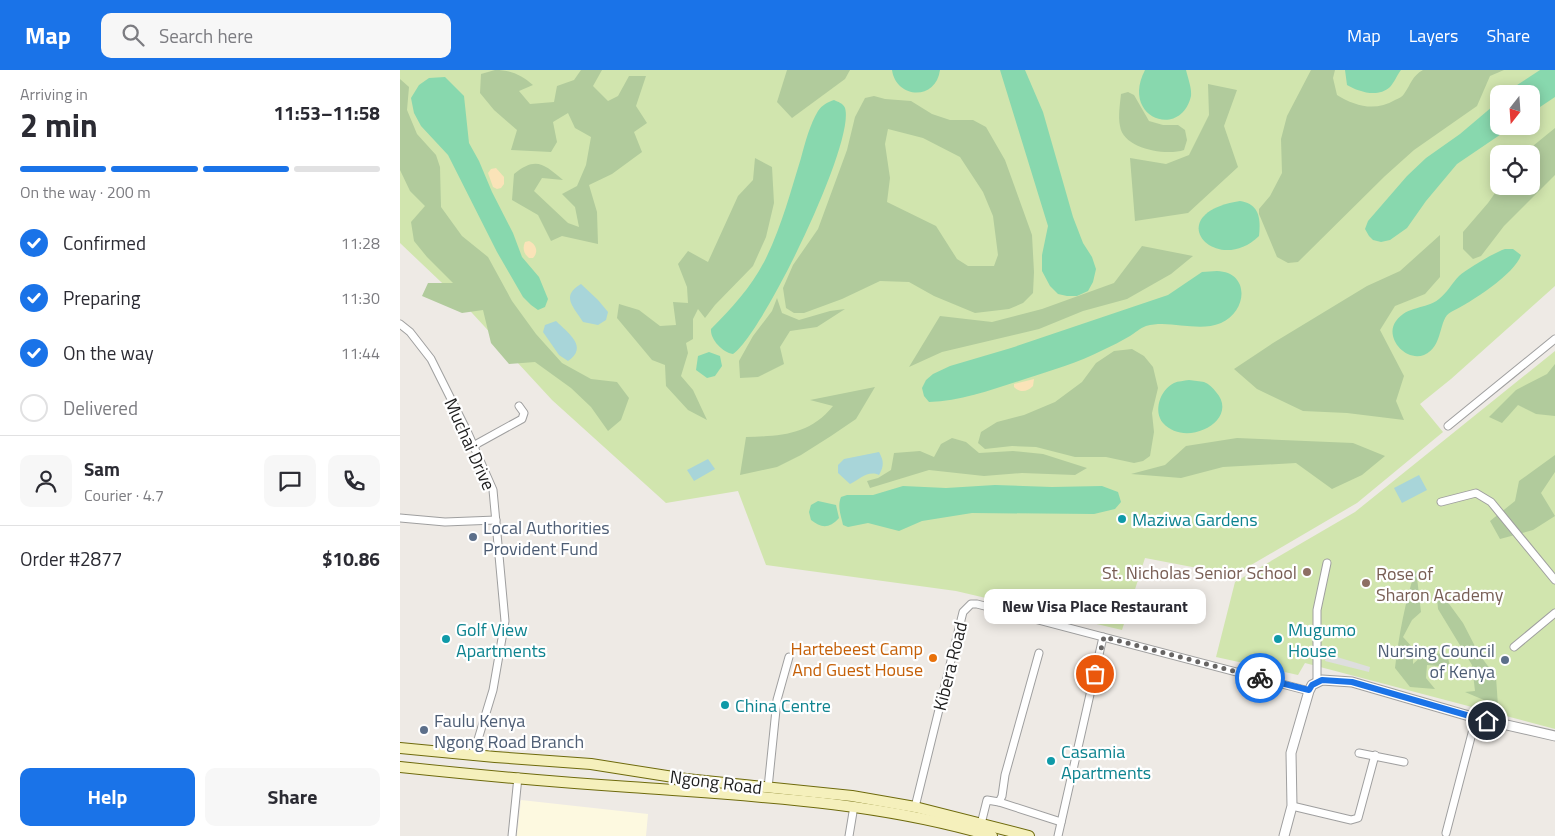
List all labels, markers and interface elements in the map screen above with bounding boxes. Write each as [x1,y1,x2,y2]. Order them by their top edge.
search box [101,13,451,58]
text: Map [25,17,71,53]
icon: search [119,21,147,49]
text: Search here [159,21,253,50]
text: Map [1347,22,1381,49]
text: Layers [1409,22,1458,49]
text: Share [1486,22,1530,49]
text: Arriving in [20,82,88,106]
north arrow [1490,85,1540,135]
map controls [1490,85,1540,195]
text: 11:53–11:58 [273,98,380,127]
text: 2 min [20,101,98,149]
button: locate [1490,145,1540,195]
text: On the way · 200 m [20,180,151,204]
text: Confirmed [63,228,146,257]
icon: check [20,229,48,257]
text: 11:28 [341,231,380,255]
text: Preparing [63,283,140,312]
icon: check [20,284,48,312]
text: 11:30 [341,286,380,310]
text: On the way [63,338,154,367]
icon: check [20,339,48,367]
text: 11:44 [341,341,380,365]
text: Delivered [63,393,138,422]
street label: Muchai Drive [438,394,502,494]
text: Sam [84,454,120,483]
button: person [20,455,72,507]
button: chat [264,455,316,507]
button: phone [328,455,380,507]
text: Courier · 4.7 [84,483,164,507]
place label: Maziwa Gardens [1132,506,1258,533]
marker: Maziwa Gardens [1116,513,1128,525]
place label: Local Authorities Provident Fund [483,514,610,562]
marker: Local Authorities Provident Fund [467,531,479,543]
text: Order #2877 [20,544,122,573]
text: $10.86 [322,544,380,573]
place label: St. Nicholas Senior School [1102,559,1297,586]
place label: Rose of Sharon Academy [1376,560,1504,608]
marker: St. Nicholas Senior School [1301,566,1313,578]
marker: Rose of Sharon Academy [1360,577,1372,589]
callout: New Visa Place Restaurant [984,589,1206,624]
text: New Visa Place Restaurant [1002,594,1188,618]
place label: Golf View Apartments [456,616,546,664]
place label: Mugumo House [1288,616,1356,664]
street label: Kibera Road [926,619,974,713]
marker: Golf View Apartments [440,633,452,645]
marker: Mugumo House [1272,633,1284,645]
place label: Hartebeest Camp And Guest House [791,635,923,683]
place label: Nursing Council of Kenya [1378,637,1495,685]
marker: Hartebeest Camp And Guest House [927,652,939,664]
pin [1074,653,1116,695]
courier [1235,653,1285,703]
marker: Nursing Council of Kenya [1499,654,1511,666]
icon: bag [1081,660,1109,688]
icon: bike [1246,664,1274,692]
place label: China Centre [735,692,831,719]
marker: China Centre [719,699,731,711]
pin [1466,700,1508,742]
place label: Faulu Kenya Ngong Road Branch [434,707,584,755]
icon: home [1473,707,1501,735]
marker: Faulu Kenya Ngong Road Branch [418,724,430,736]
place label: Casamia Apartments [1061,738,1151,786]
marker: Casamia Apartments [1045,755,1057,767]
street label: Ngong Road [668,763,764,801]
button: Help [20,768,195,826]
button: Share [205,768,380,826]

